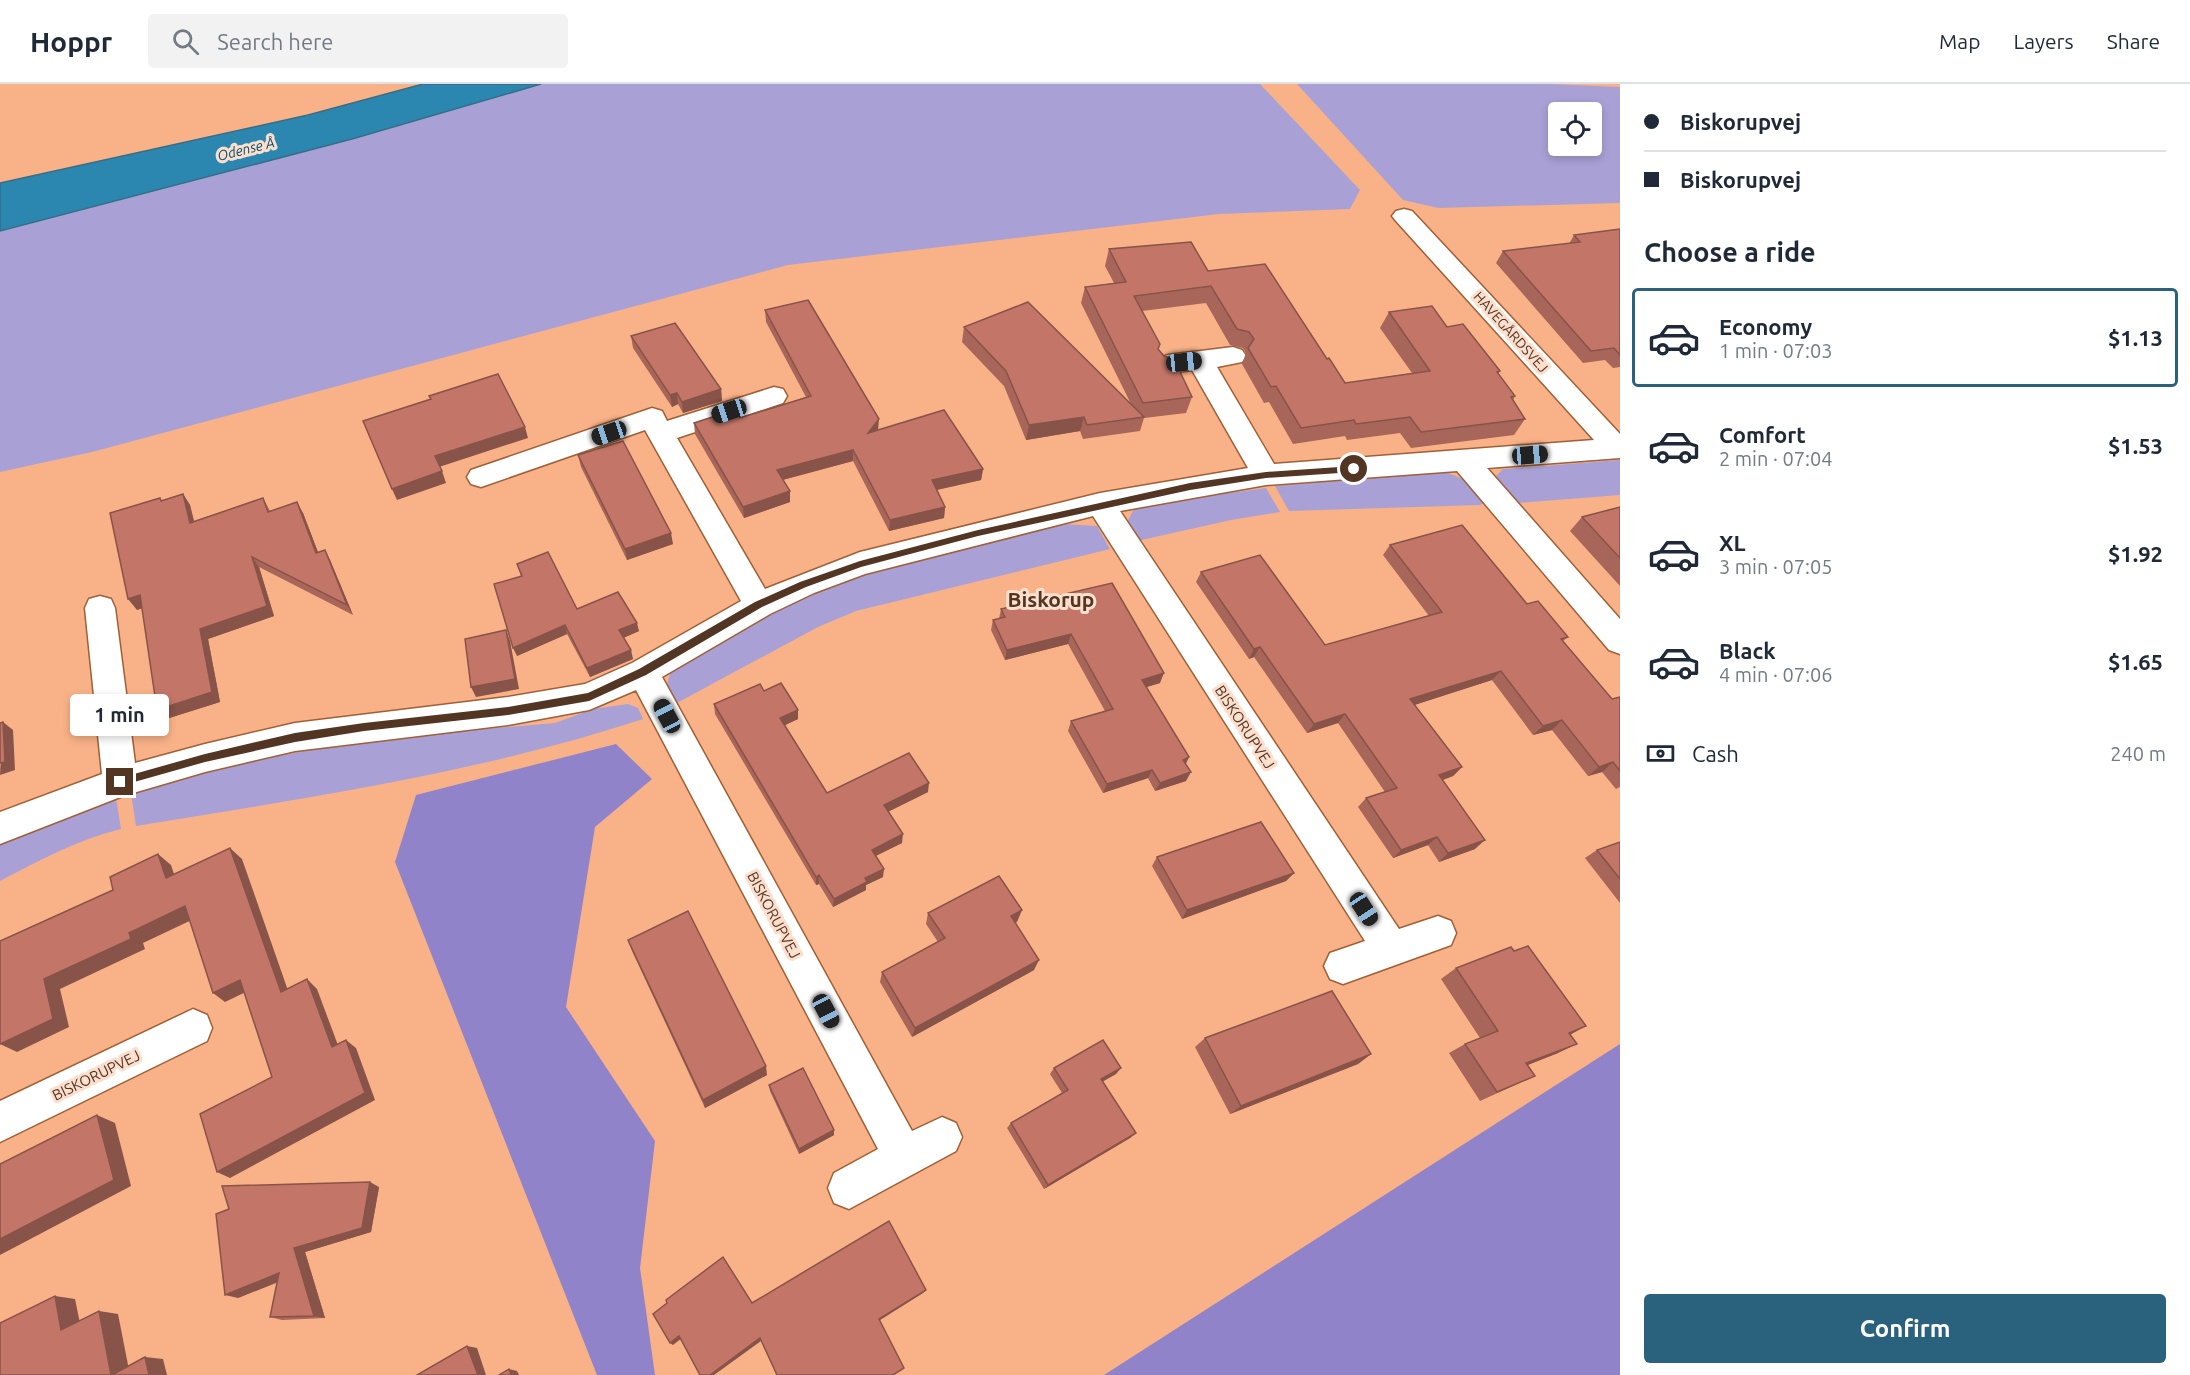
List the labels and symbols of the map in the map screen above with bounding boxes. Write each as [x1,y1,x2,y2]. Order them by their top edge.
water label: Odense Å [216,134,276,164]
street label: HAVEGÅRDSVEJ [1471,288,1551,376]
car [1165,351,1203,373]
car [709,397,749,425]
car [589,419,629,447]
car [1511,444,1549,466]
route start [1340,455,1367,482]
district label: Biskorup [1008,587,1094,611]
street label: BISKORUPVEJ [1212,682,1278,772]
callout: 1 min [70,695,170,737]
car [651,696,683,736]
route end [106,768,133,795]
street label: BISKORUPVEJ [744,869,804,961]
car [1347,889,1381,929]
car [810,991,842,1031]
street label: BISKORUPVEJ [49,1046,143,1104]

